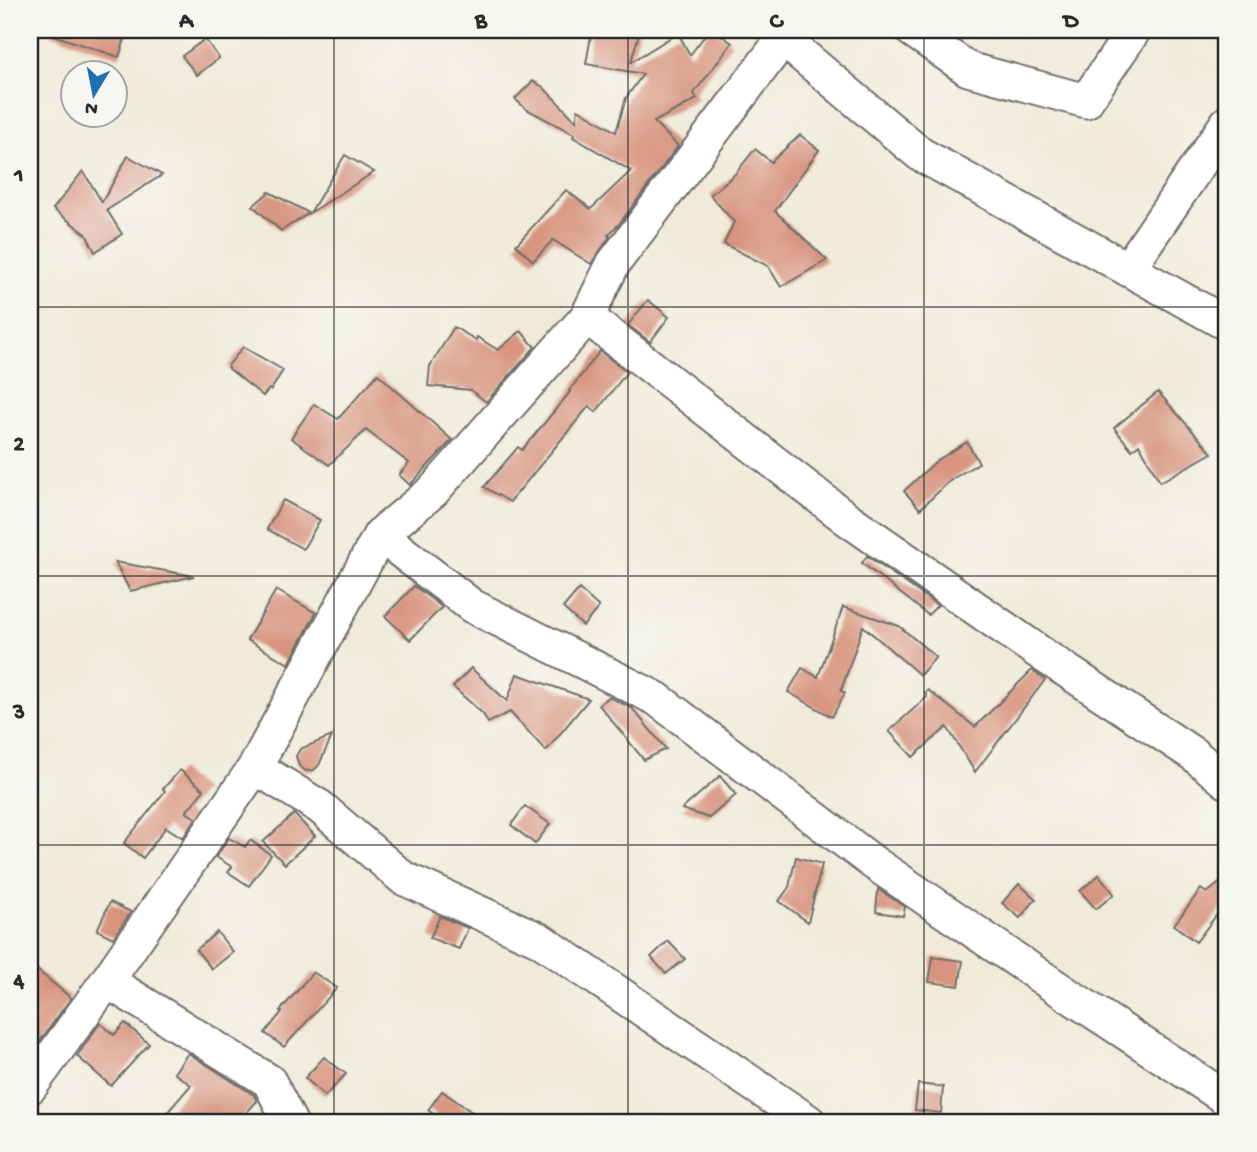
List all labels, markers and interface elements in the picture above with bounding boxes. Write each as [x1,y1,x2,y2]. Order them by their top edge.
text: A [178,9,194,36]
text: B [474,9,488,36]
text: C [770,9,785,36]
text: D [1062,9,1080,36]
north arrow [60,60,130,130]
text: N [84,95,100,120]
text: 1 [13,163,24,190]
text: 2 [13,432,25,459]
text: 3 [12,700,25,727]
text: 4 [13,969,25,996]

